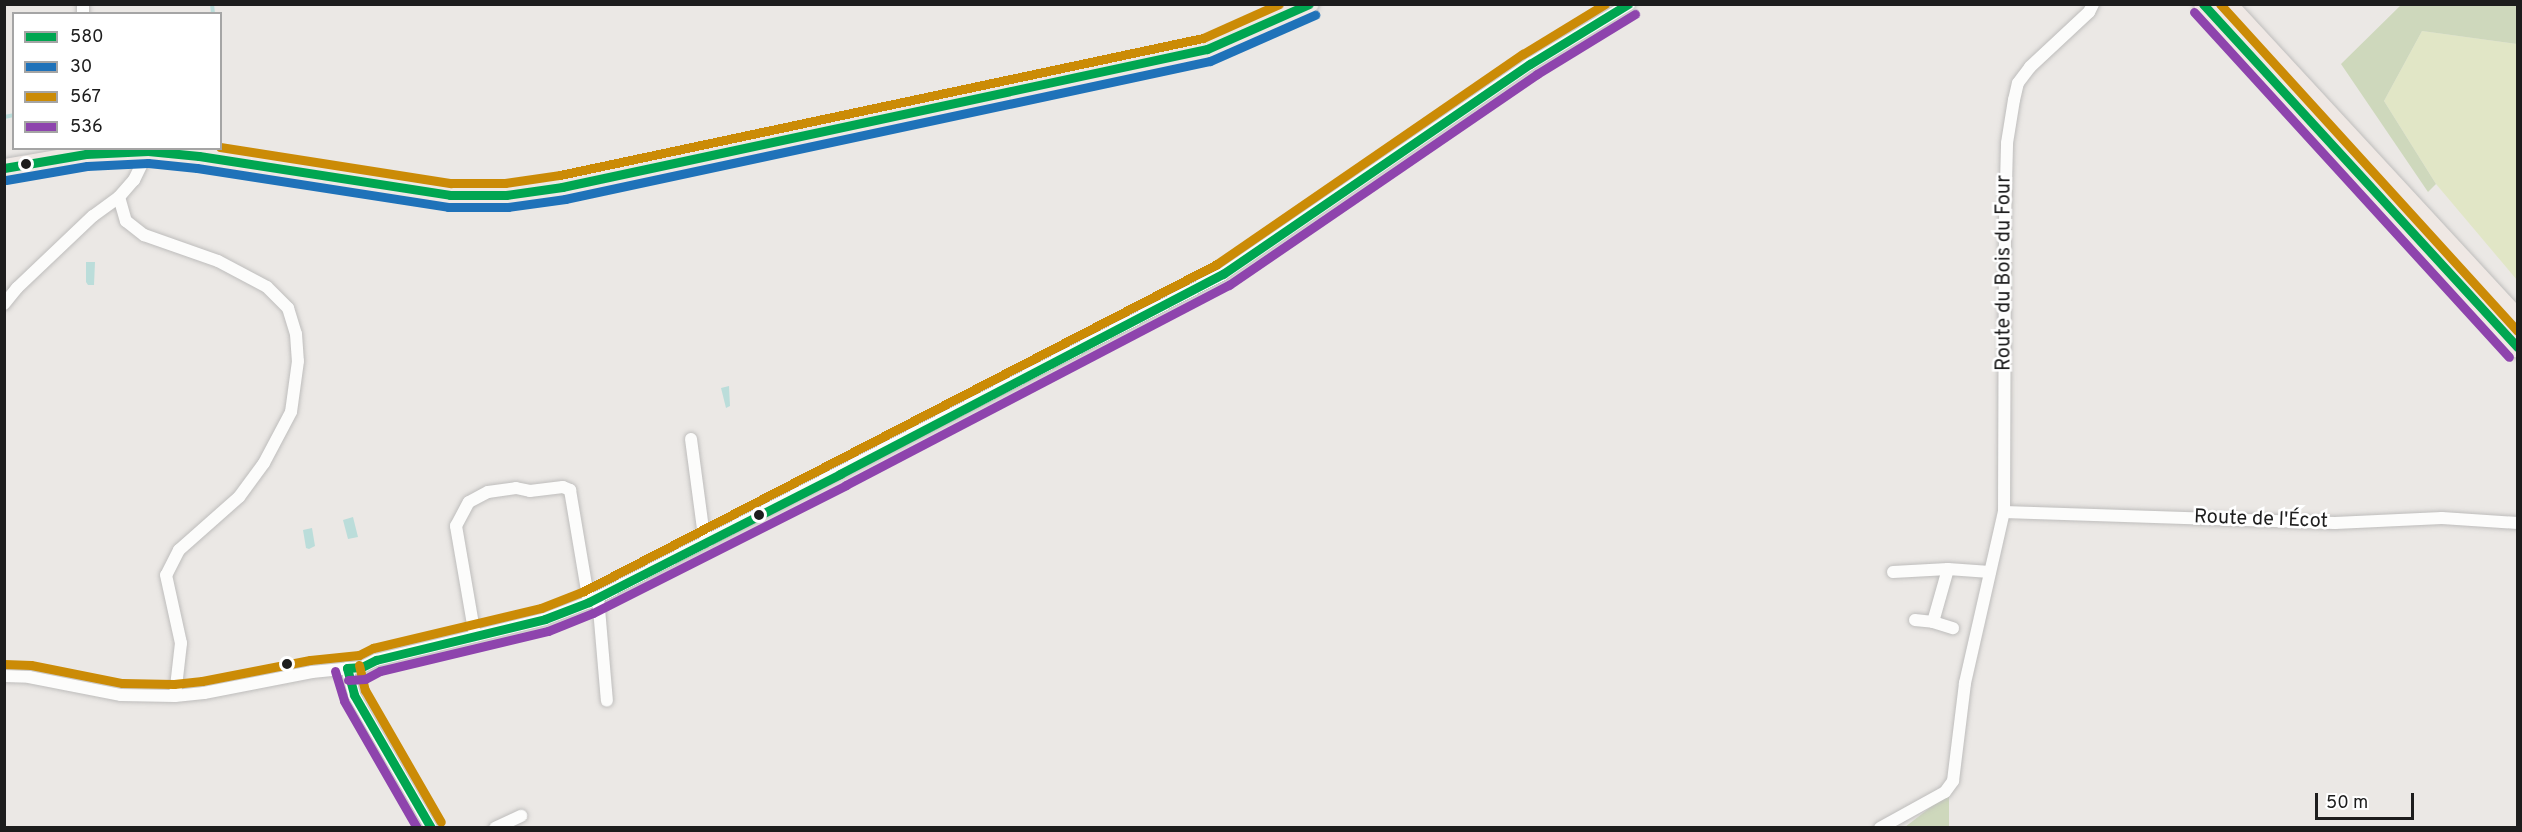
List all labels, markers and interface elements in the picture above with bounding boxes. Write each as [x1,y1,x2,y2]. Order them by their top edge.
legend [12,12,222,150]
text: 580 [70,26,104,49]
text: 30 [70,56,92,79]
text: 567 [70,86,101,109]
text: 536 [70,116,103,139]
unlabelled marker [20,158,32,170]
street label: Route du Bois du Four [1993,175,2017,371]
street label: Route de l'Écot [2194,506,2328,534]
unlabelled marker [753,509,765,521]
unlabelled marker [281,658,293,670]
scale bar [2318,781,2417,819]
text: 50 m [2326,792,2368,815]

